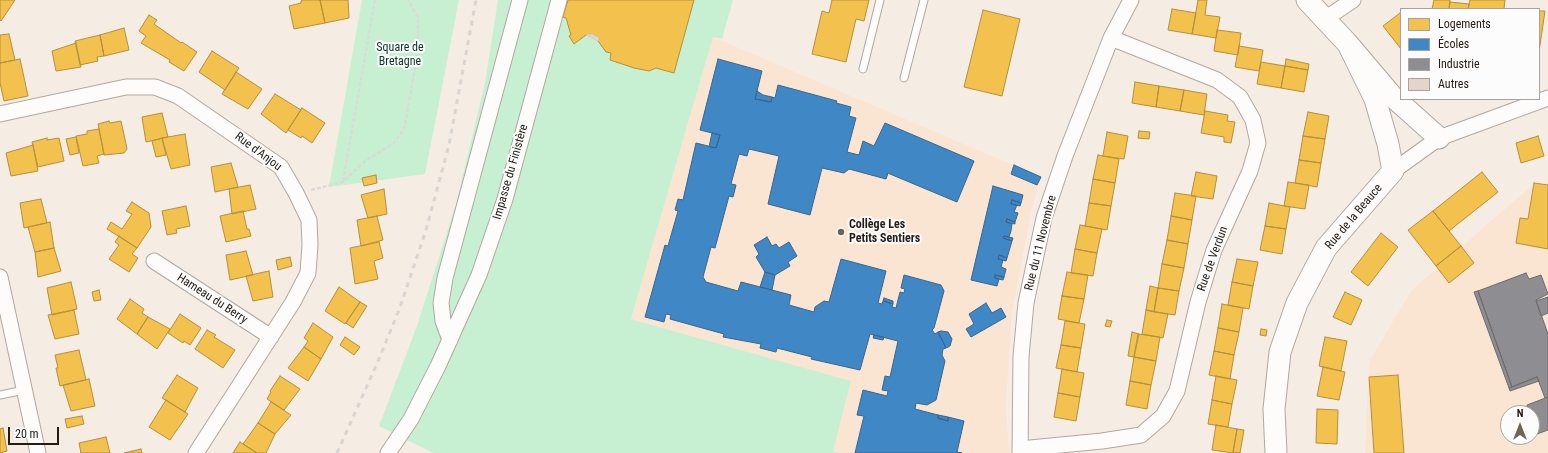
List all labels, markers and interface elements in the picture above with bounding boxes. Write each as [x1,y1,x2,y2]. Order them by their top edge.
legend [1400,8,1540,100]
text: Logements [1438,17,1491,31]
text: Écoles [1438,37,1469,51]
park label: Square de Bretagne [376,41,424,69]
text: Industrie [1438,57,1480,71]
text: Autres [1438,77,1469,91]
street label: Impasse du Finistère [491,123,531,221]
street label: Rue d'Anjou [232,130,284,174]
street label: Rue de la Beauce [1322,181,1386,253]
street label: Rue du 11 Novembre [1022,194,1060,292]
place label: Collège Les Petits Sentiers [849,218,920,246]
street label: Rue de Verdun [1195,225,1231,293]
marker: Collège Les Petits Sentiers [836,227,846,237]
street label: Hameau du Berry [174,271,250,327]
north arrow [1500,405,1540,445]
text: N [1517,407,1523,420]
scale bar [10,419,61,445]
text: 20 m [15,427,39,441]

